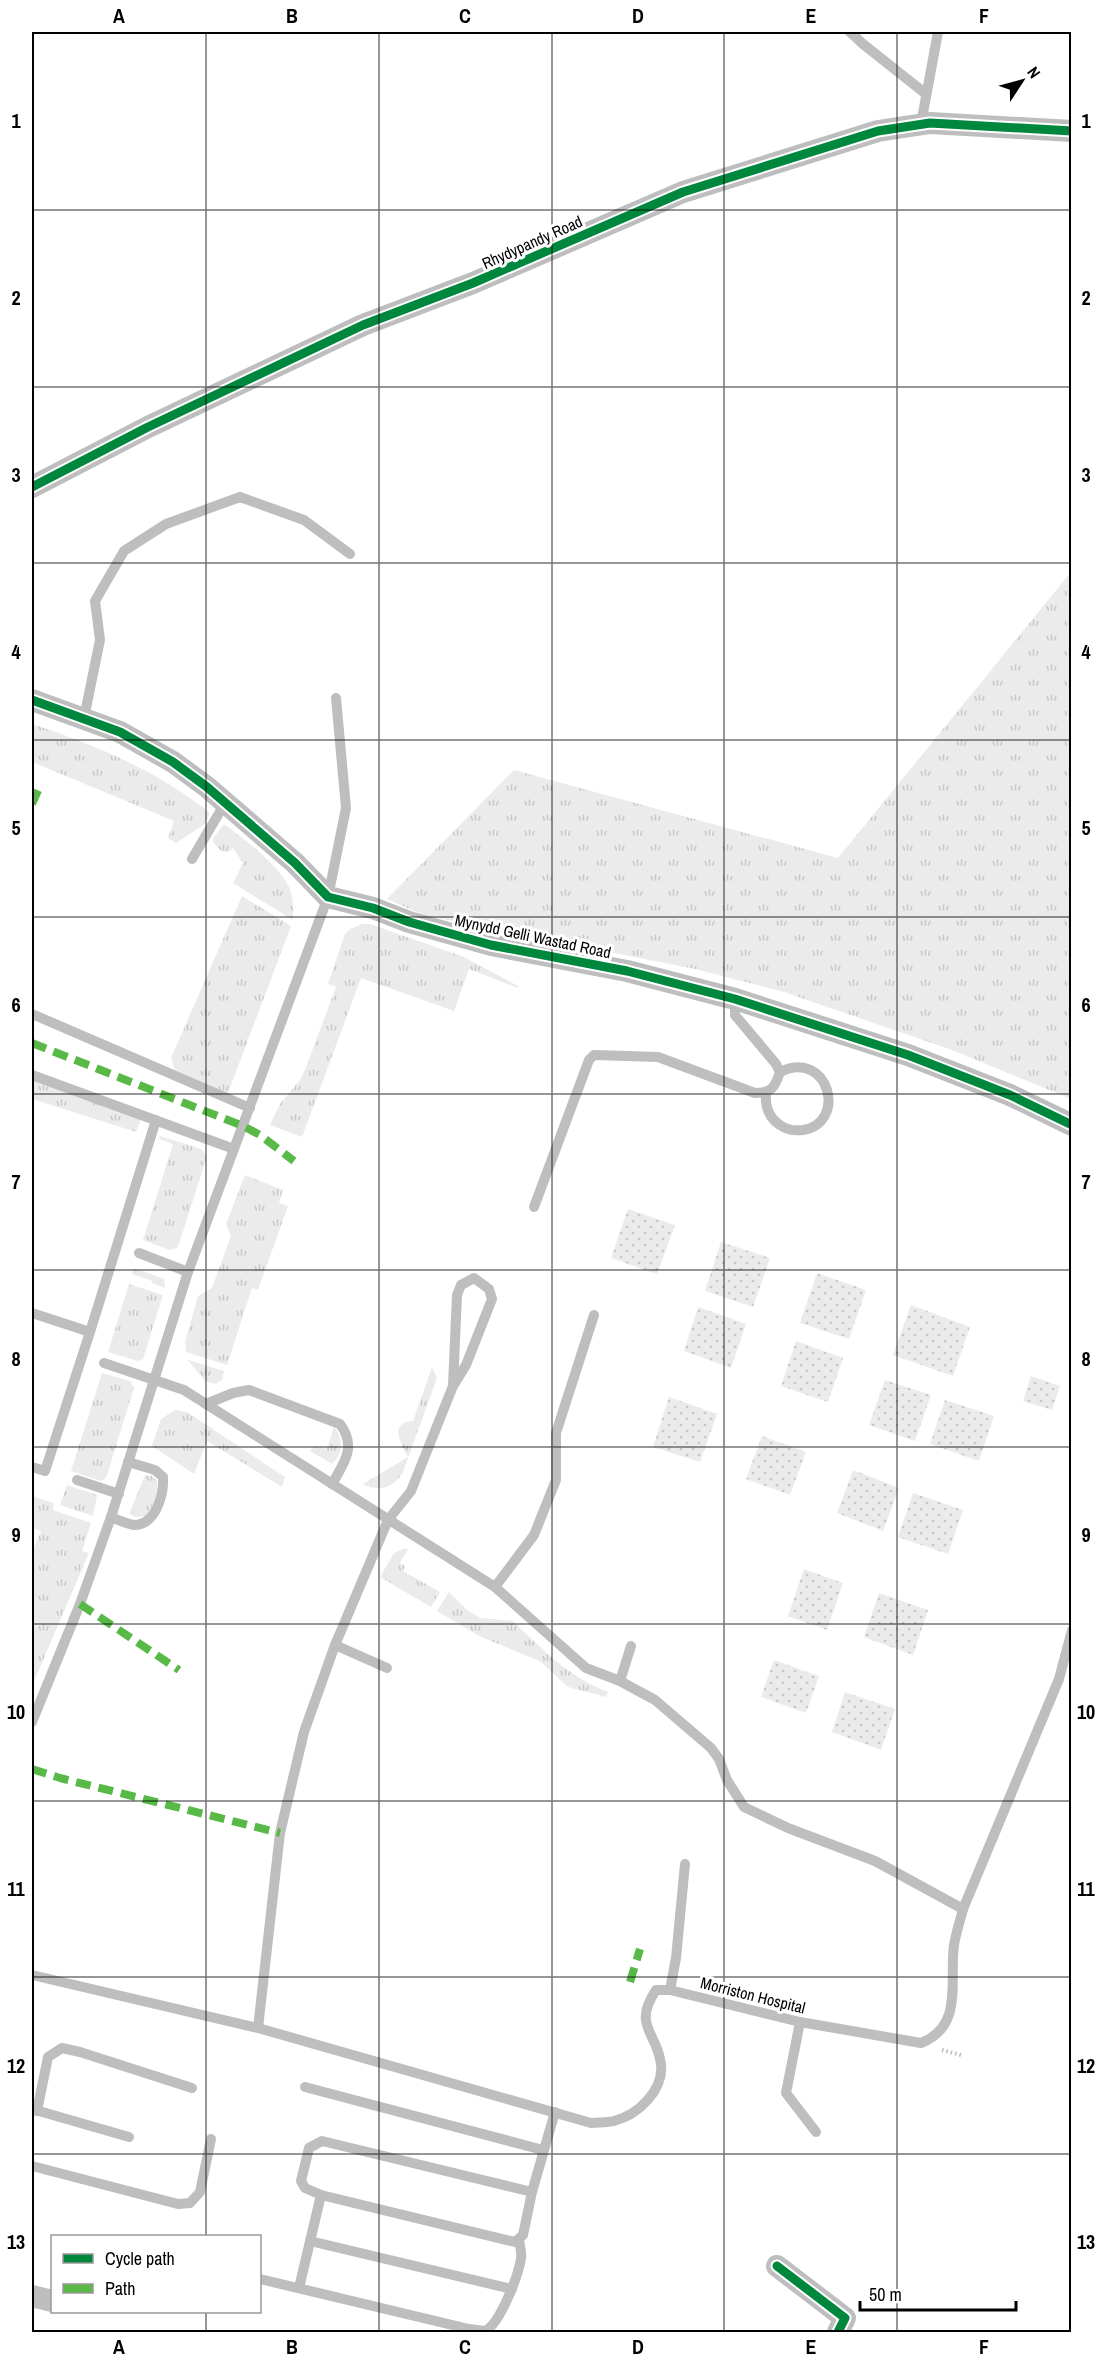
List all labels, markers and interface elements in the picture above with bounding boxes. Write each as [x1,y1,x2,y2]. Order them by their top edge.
text: A [113,2,125,29]
text: B [286,2,298,29]
text: C [459,2,471,29]
text: D [632,2,644,29]
text: E [806,2,817,29]
text: F [979,2,989,29]
north arrow [992,51,1052,111]
text: N [1022,62,1046,82]
text: 1 [11,107,21,134]
text: 1 [1081,107,1091,134]
street label: Rhydypandy Road [478,210,586,274]
text: 2 [11,284,21,311]
text: 2 [1081,284,1091,311]
text: 3 [11,461,21,488]
text: 3 [1081,461,1091,488]
text: 4 [11,638,21,665]
text: 4 [1081,638,1091,665]
text: 5 [11,814,21,841]
text: 5 [1081,814,1091,841]
street label: Mynydd Gelli Wastad Road [453,909,613,963]
text: 6 [11,991,21,1018]
text: 6 [1081,991,1091,1018]
text: 7 [11,1168,21,1195]
text: 7 [1081,1168,1091,1195]
text: 8 [11,1345,21,1372]
text: 8 [1081,1345,1091,1372]
text: 9 [11,1521,21,1548]
text: 9 [1081,1521,1091,1548]
text: 10 [7,1698,25,1725]
text: 10 [1077,1698,1095,1725]
text: 11 [7,1875,26,1902]
text: 11 [1077,1875,1096,1902]
street label: Morriston Hospital [698,1971,808,2019]
text: 12 [7,2052,25,2079]
text: 12 [1077,2052,1095,2079]
text: 13 [7,2228,25,2255]
text: 13 [1077,2228,1095,2255]
legend [51,2235,261,2313]
text: Cycle path [105,2246,175,2271]
scale bar [860,2274,1016,2312]
text: Path [105,2276,135,2301]
text: 50 m [869,2282,902,2307]
text: A [113,2333,125,2360]
text: B [286,2333,298,2360]
text: C [459,2333,471,2360]
text: D [632,2333,644,2360]
text: E [806,2333,817,2360]
text: F [979,2333,989,2360]

